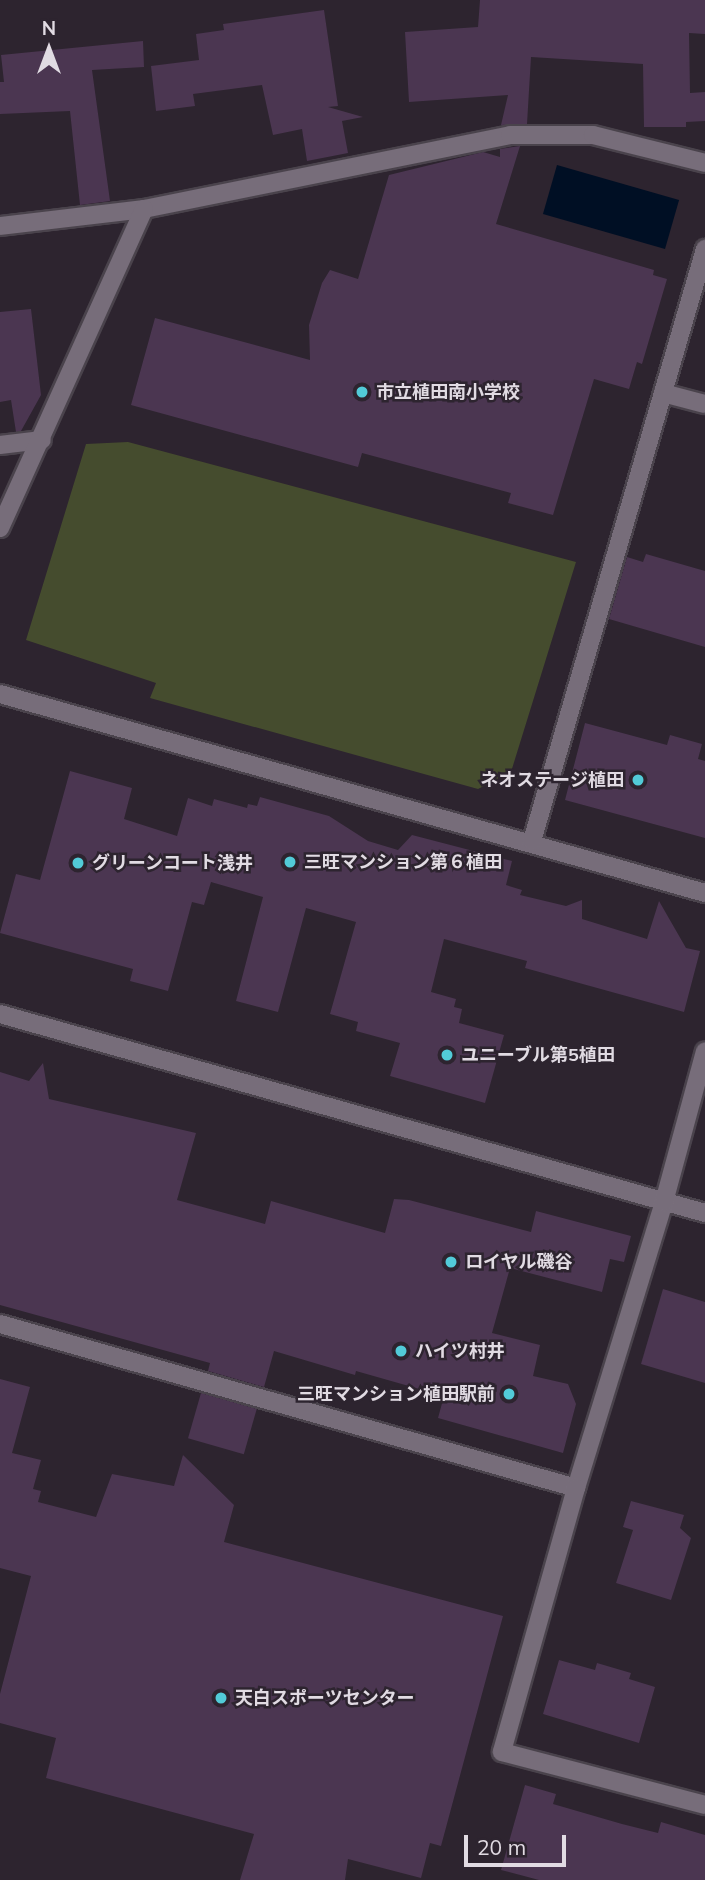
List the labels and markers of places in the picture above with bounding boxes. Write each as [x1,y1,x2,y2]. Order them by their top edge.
place label: 市立植田南小学校 [376,381,520,403]
marker: 市立植田南小学校 [354,384,370,400]
place label: ネオステージ植田 [480,769,624,791]
marker: ネオステージ植田 [630,772,646,788]
place label: 三旺マンション第６植田 [304,851,502,873]
place label: グリーンコート浅井 [92,852,254,874]
marker: 三旺マンション第６植田 [282,854,298,870]
marker: グリーンコート浅井 [70,855,86,871]
place label: ユニーブル第5植田 [461,1044,616,1066]
marker: ユニーブル第5植田 [439,1047,455,1063]
place label: ロイヤル磯谷 [465,1251,573,1273]
marker: ロイヤル磯谷 [443,1254,459,1270]
place label: ハイツ村井 [415,1340,505,1362]
marker: ハイツ村井 [393,1343,409,1359]
place label: 三旺マンション植田駅前 [297,1383,495,1405]
marker: 三旺マンション植田駅前 [501,1386,517,1402]
place label: 天白スポーツセンター [235,1687,415,1709]
marker: 天白スポーツセンター [213,1690,229,1706]

